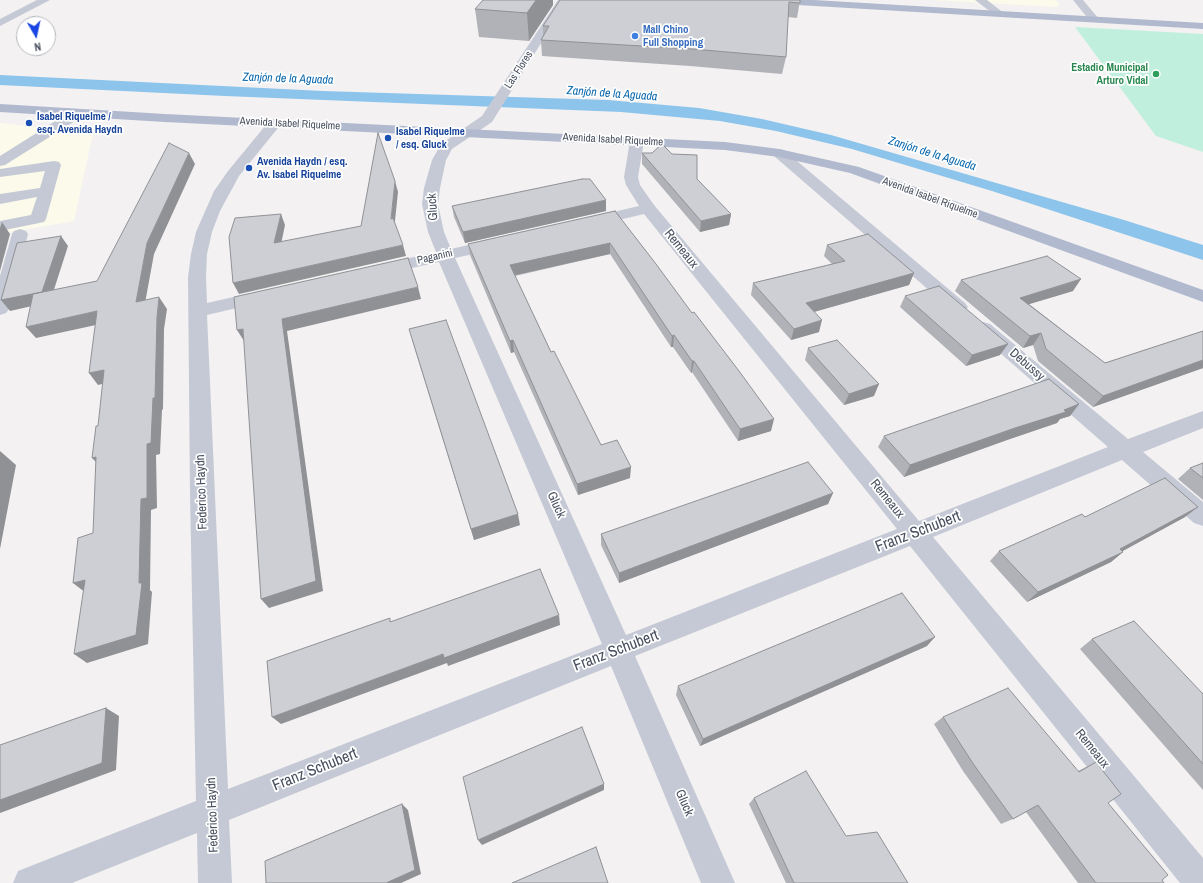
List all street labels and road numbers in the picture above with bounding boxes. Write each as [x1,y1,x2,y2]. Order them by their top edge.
street label: Las Flores [502,49,536,91]
street label: Avenida Isabel Riquelme [239,115,341,133]
street label: Avenida Isabel Riquelme [562,131,664,149]
street label: Avenida Isabel Riquelme [880,175,980,221]
street label: Gluck [424,193,442,221]
street label: Remeaux [661,226,701,272]
street label: Paganini [416,247,454,267]
street label: Debussy [1006,346,1048,384]
street label: Federico Haydn [193,454,211,530]
street label: Remeaux [867,476,907,522]
street label: Gluck [543,489,569,521]
street label: Franz Schubert [873,507,963,557]
street label: Franz Schubert [571,626,661,676]
street label: Remeaux [1072,726,1112,772]
street label: Franz Schubert [270,744,360,796]
street label: Federico Haydn [204,777,222,853]
street label: Gluck [671,787,697,819]

